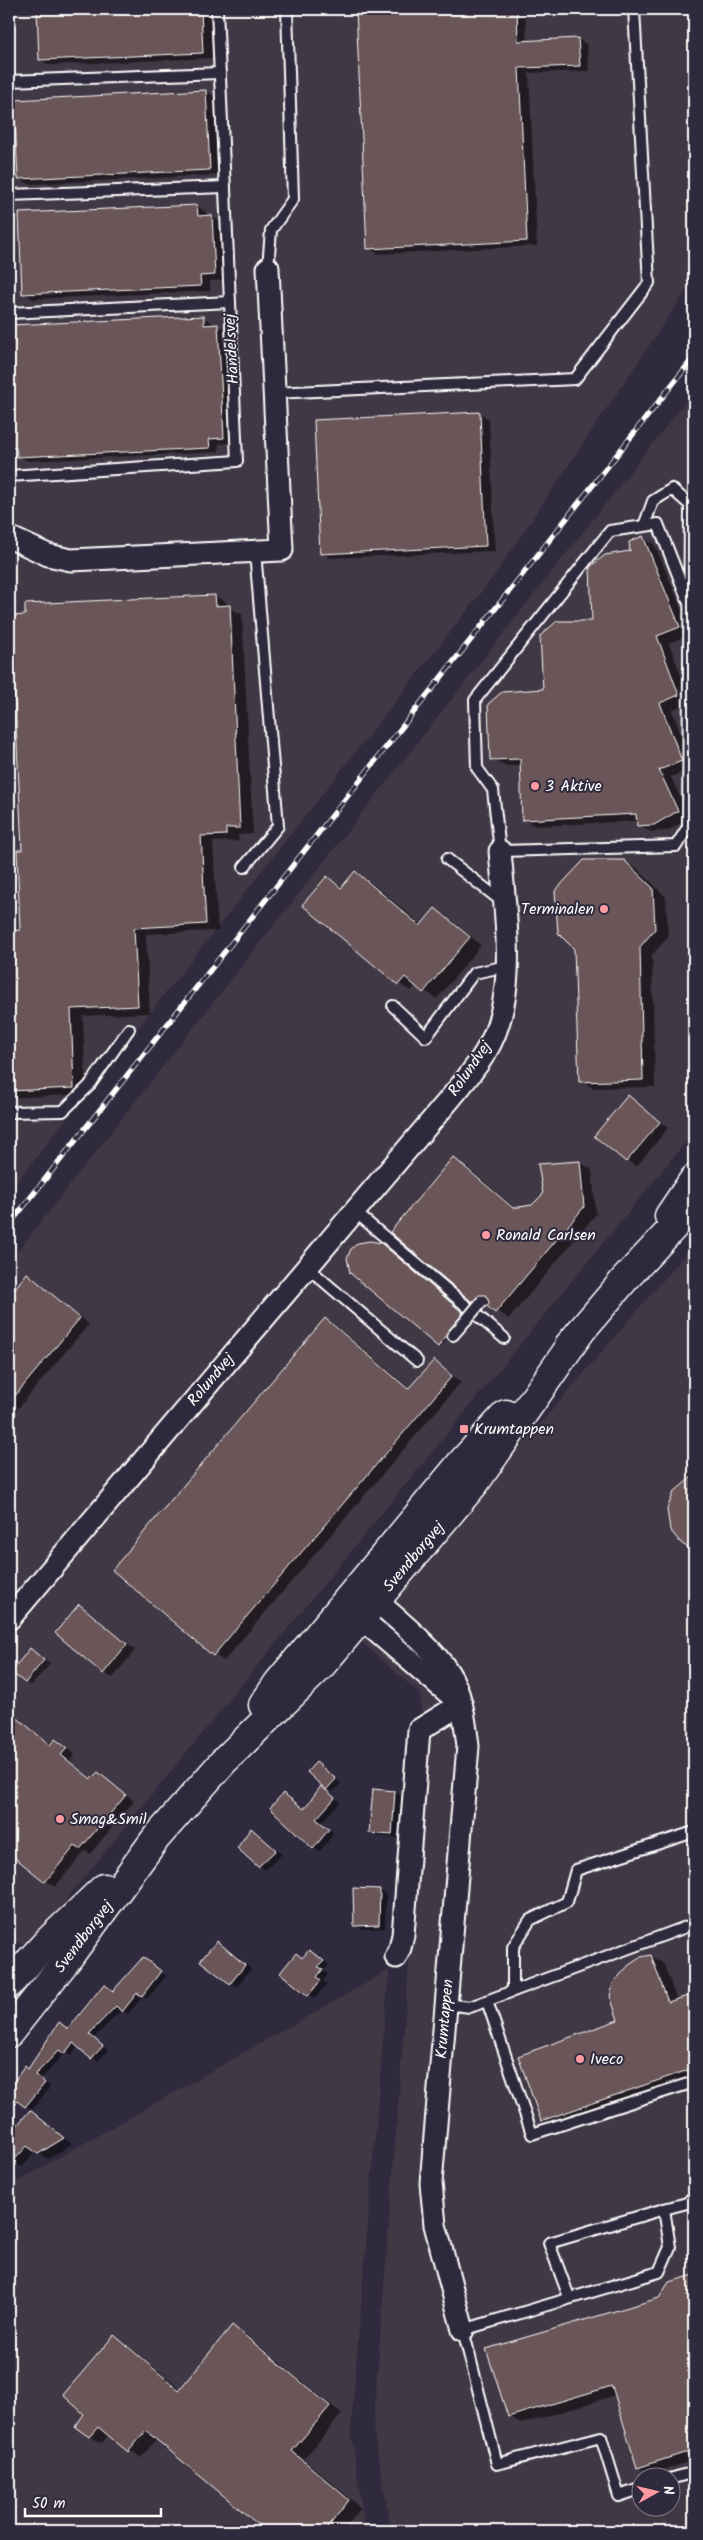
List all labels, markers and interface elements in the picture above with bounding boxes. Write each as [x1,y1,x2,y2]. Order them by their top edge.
street label: Handelsvej [218,312,246,385]
place label: 3 Aktive [545,774,602,799]
marker: 3 Aktive [529,780,541,792]
place label: Terminalen [521,897,594,922]
marker: Terminalen [598,903,610,915]
street label: Rolundvej [442,1035,499,1102]
place label: Ronald Carlsen [496,1223,596,1248]
marker: Ronald Carlsen [480,1229,492,1241]
street label: Rolundvej [181,1347,241,1412]
place label: Krumtappen [474,1417,554,1442]
marker: Krumtappen [458,1423,470,1435]
street label: Svendborgvej [377,1515,452,1598]
place label: Smag&Smil [70,1807,147,1832]
marker: Smag&Smil [54,1813,66,1825]
street label: Svendborgvej [48,1895,120,1979]
street label: Krumtappen [429,1978,461,2060]
place label: Iveco [590,2047,623,2072]
marker: Iveco [574,2053,586,2065]
north arrow [630,2468,680,2518]
text: N [656,2484,679,2496]
scale bar [25,2485,161,2517]
text: 50 m [32,2492,66,2516]

